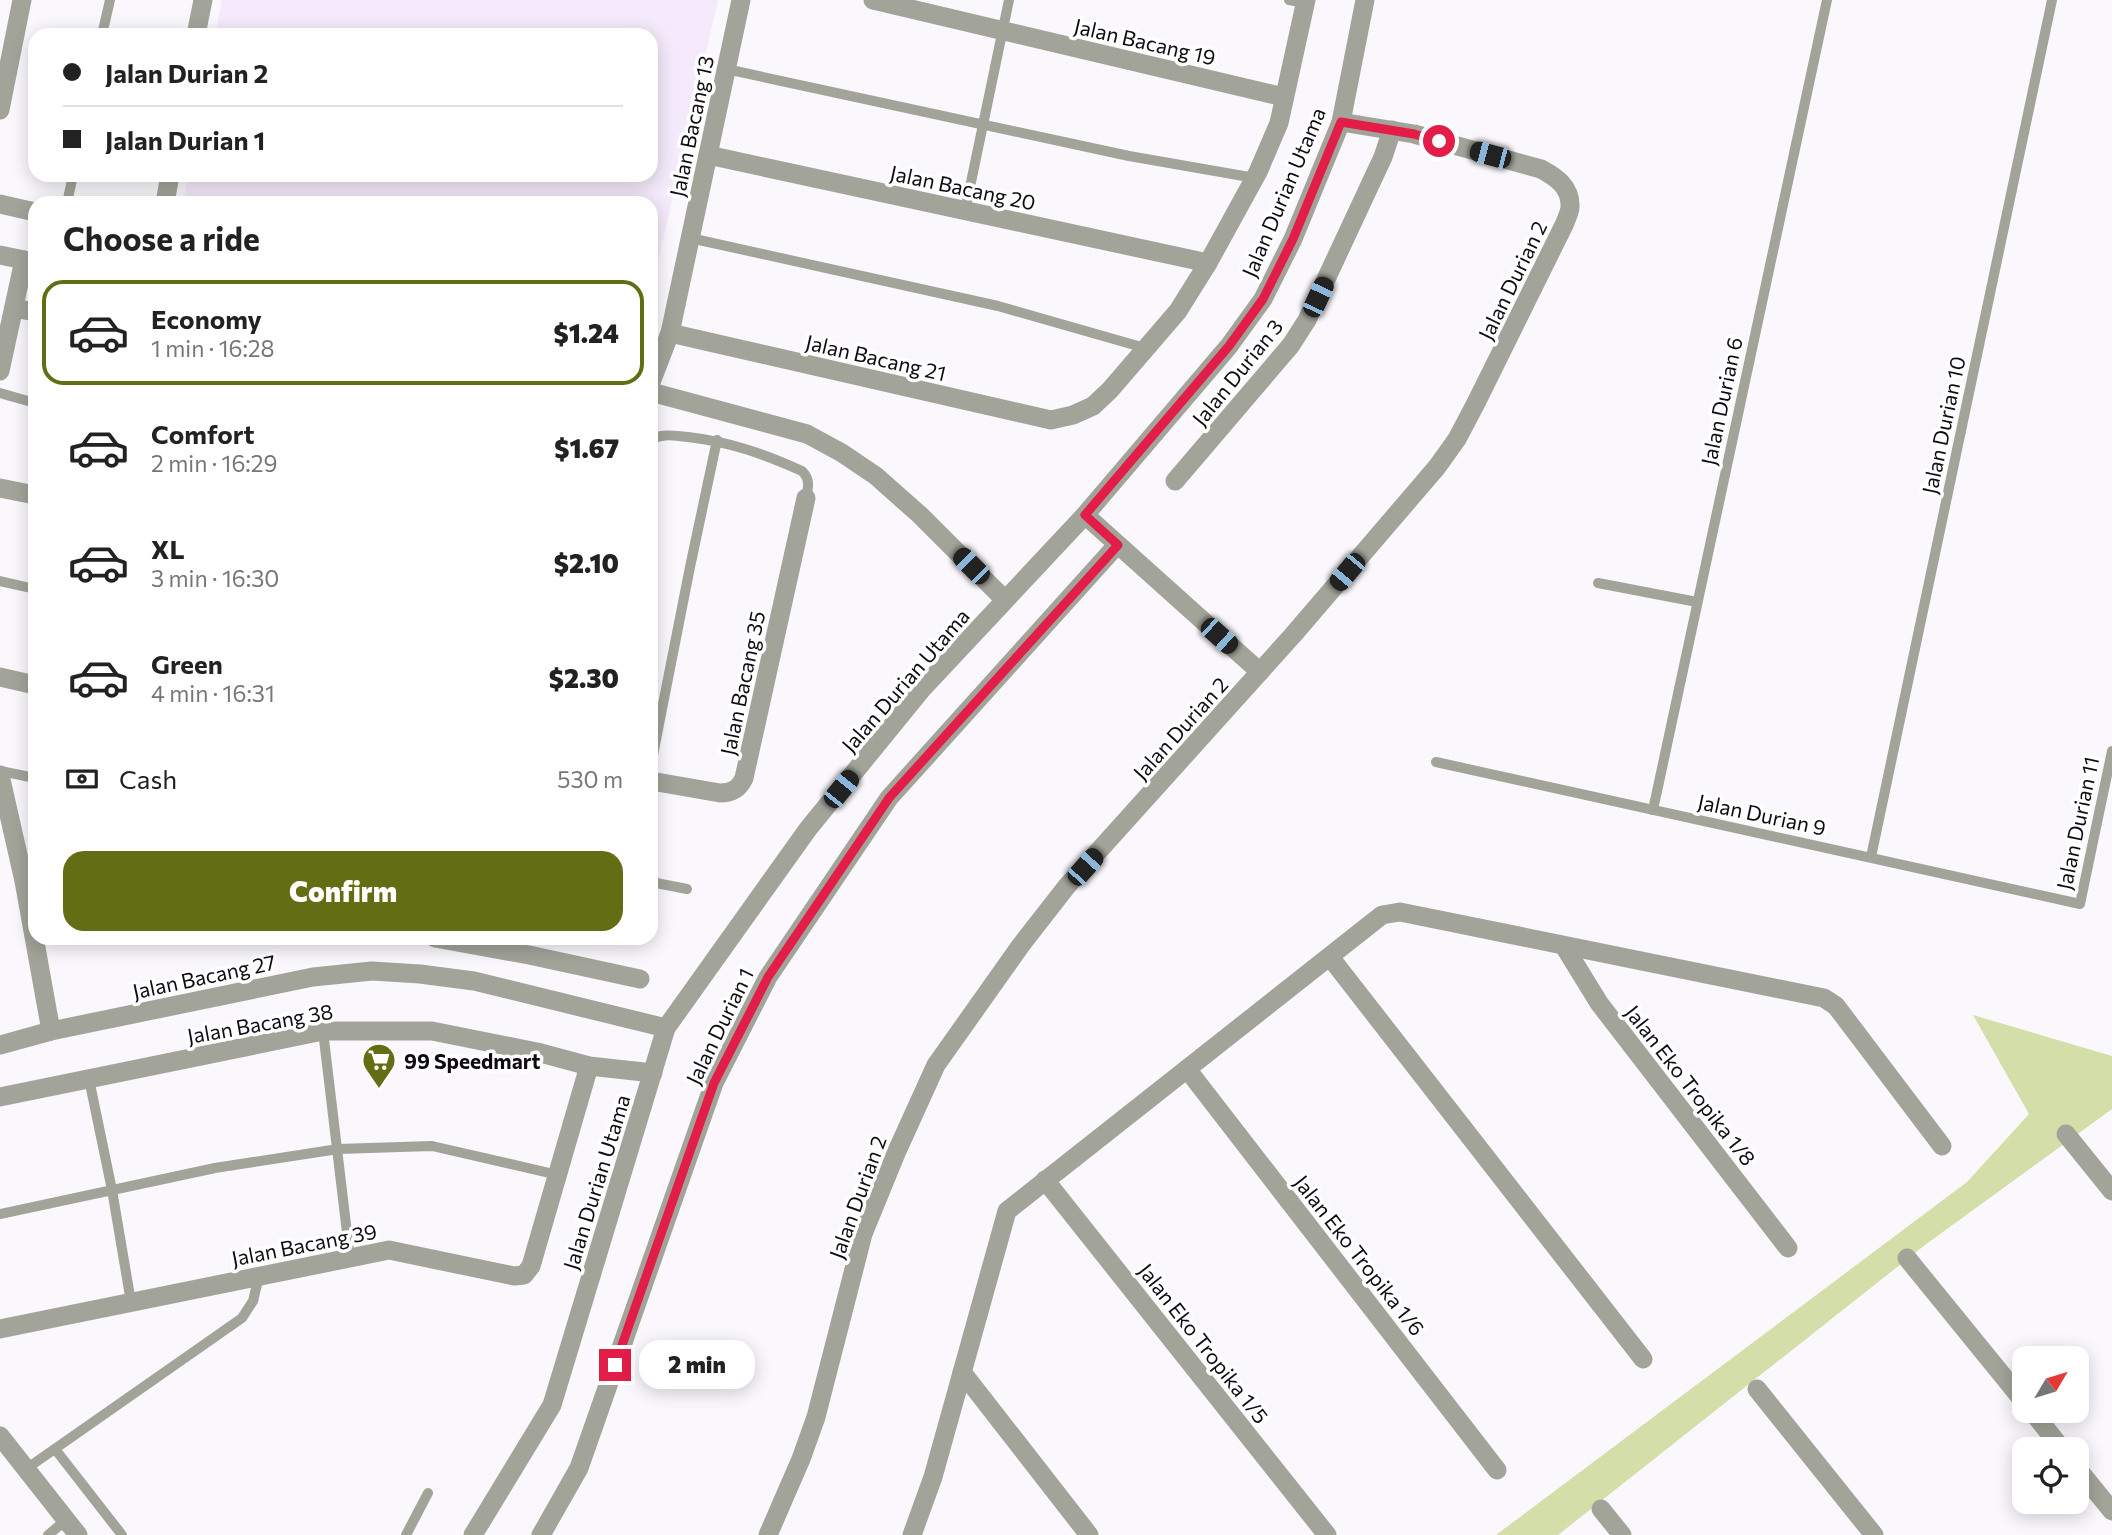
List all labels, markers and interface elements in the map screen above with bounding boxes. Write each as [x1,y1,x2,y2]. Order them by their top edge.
street label: Jalan Bacang 19 [1072,13,1218,69]
street label: Jalan Bacang 13 [664,53,718,199]
text: Jalan Durian 2 [105,57,268,88]
street label: Jalan Durian Utama [1236,103,1330,281]
text: Jalan Durian 1 [105,124,265,155]
route start [1423,125,1455,157]
car [1467,139,1514,171]
street label: Jalan Bacang 20 [888,159,1038,215]
street label: Jalan Durian 2 [1472,216,1552,344]
text: Choose a ride [63,218,260,258]
car [1300,274,1337,320]
icon: car [67,301,130,364]
text: Economy [151,303,262,334]
street label: Jalan Durian 3 [1187,314,1287,430]
text: $1.24 [554,317,619,348]
street label: Jalan Bacang 21 [803,329,949,385]
text: 1 min · 16:28 [151,334,275,362]
street label: Jalan Durian 6 [1695,335,1747,467]
street label: Jalan Durian 10 [1916,354,1970,496]
icon: car [67,416,130,479]
text: Comfort [151,418,254,449]
text: $1.67 [554,432,619,463]
text: 2 min · 16:29 [151,449,277,477]
icon: car [67,531,130,594]
text: XL [151,533,185,564]
car [949,544,994,588]
text: $2.10 [554,547,619,578]
car [1326,549,1369,595]
text: 3 min · 16:30 [151,564,279,592]
street label: Jalan Durian Utama [836,603,974,757]
street label: Jalan Bacang 35 [715,609,769,757]
car [1197,614,1242,658]
icon: car [67,646,130,709]
text: Green [151,648,223,679]
text: $2.30 [549,662,619,693]
street label: Jalan Durian 2 [1128,672,1232,784]
text: 4 min · 16:31 [151,679,275,707]
street label: Jalan Durian 11 [2051,754,2103,892]
icon: cash [63,760,101,798]
text: Cash [119,763,177,794]
text: 530 m [557,765,623,793]
car [820,766,863,812]
street label: Jalan Durian 9 [1696,788,1828,840]
car [1064,844,1107,890]
button: Confirm [63,851,623,931]
street label: Jalan Bacang 27 [130,949,278,1003]
street label: Jalan Durian 1 [680,964,758,1088]
street label: Jalan Bacang 38 [185,998,335,1048]
street label: Jalan Eko Tropika 1/8 [1621,1000,1761,1170]
supermarket icon: 99 Speedmart [360,1041,398,1090]
place label: 99 Speedmart [404,1048,540,1073]
street label: Jalan Durian Utama [557,1091,635,1273]
street label: Jalan Durian 2 [823,1132,891,1262]
street label: Jalan Eko Tropika 1/6 [1290,1170,1430,1340]
street label: Jalan Bacang 39 [229,1218,379,1270]
street label: Jalan Eko Tropika 1/5 [1134,1258,1274,1428]
callout: 2 min [640,1340,755,1390]
north arrow [2012,1346,2090,1423]
map controls [2012,1346,2089,1514]
route end [599,1349,631,1381]
text: 2 min [668,1350,726,1378]
button: locate [2012,1437,2089,1514]

